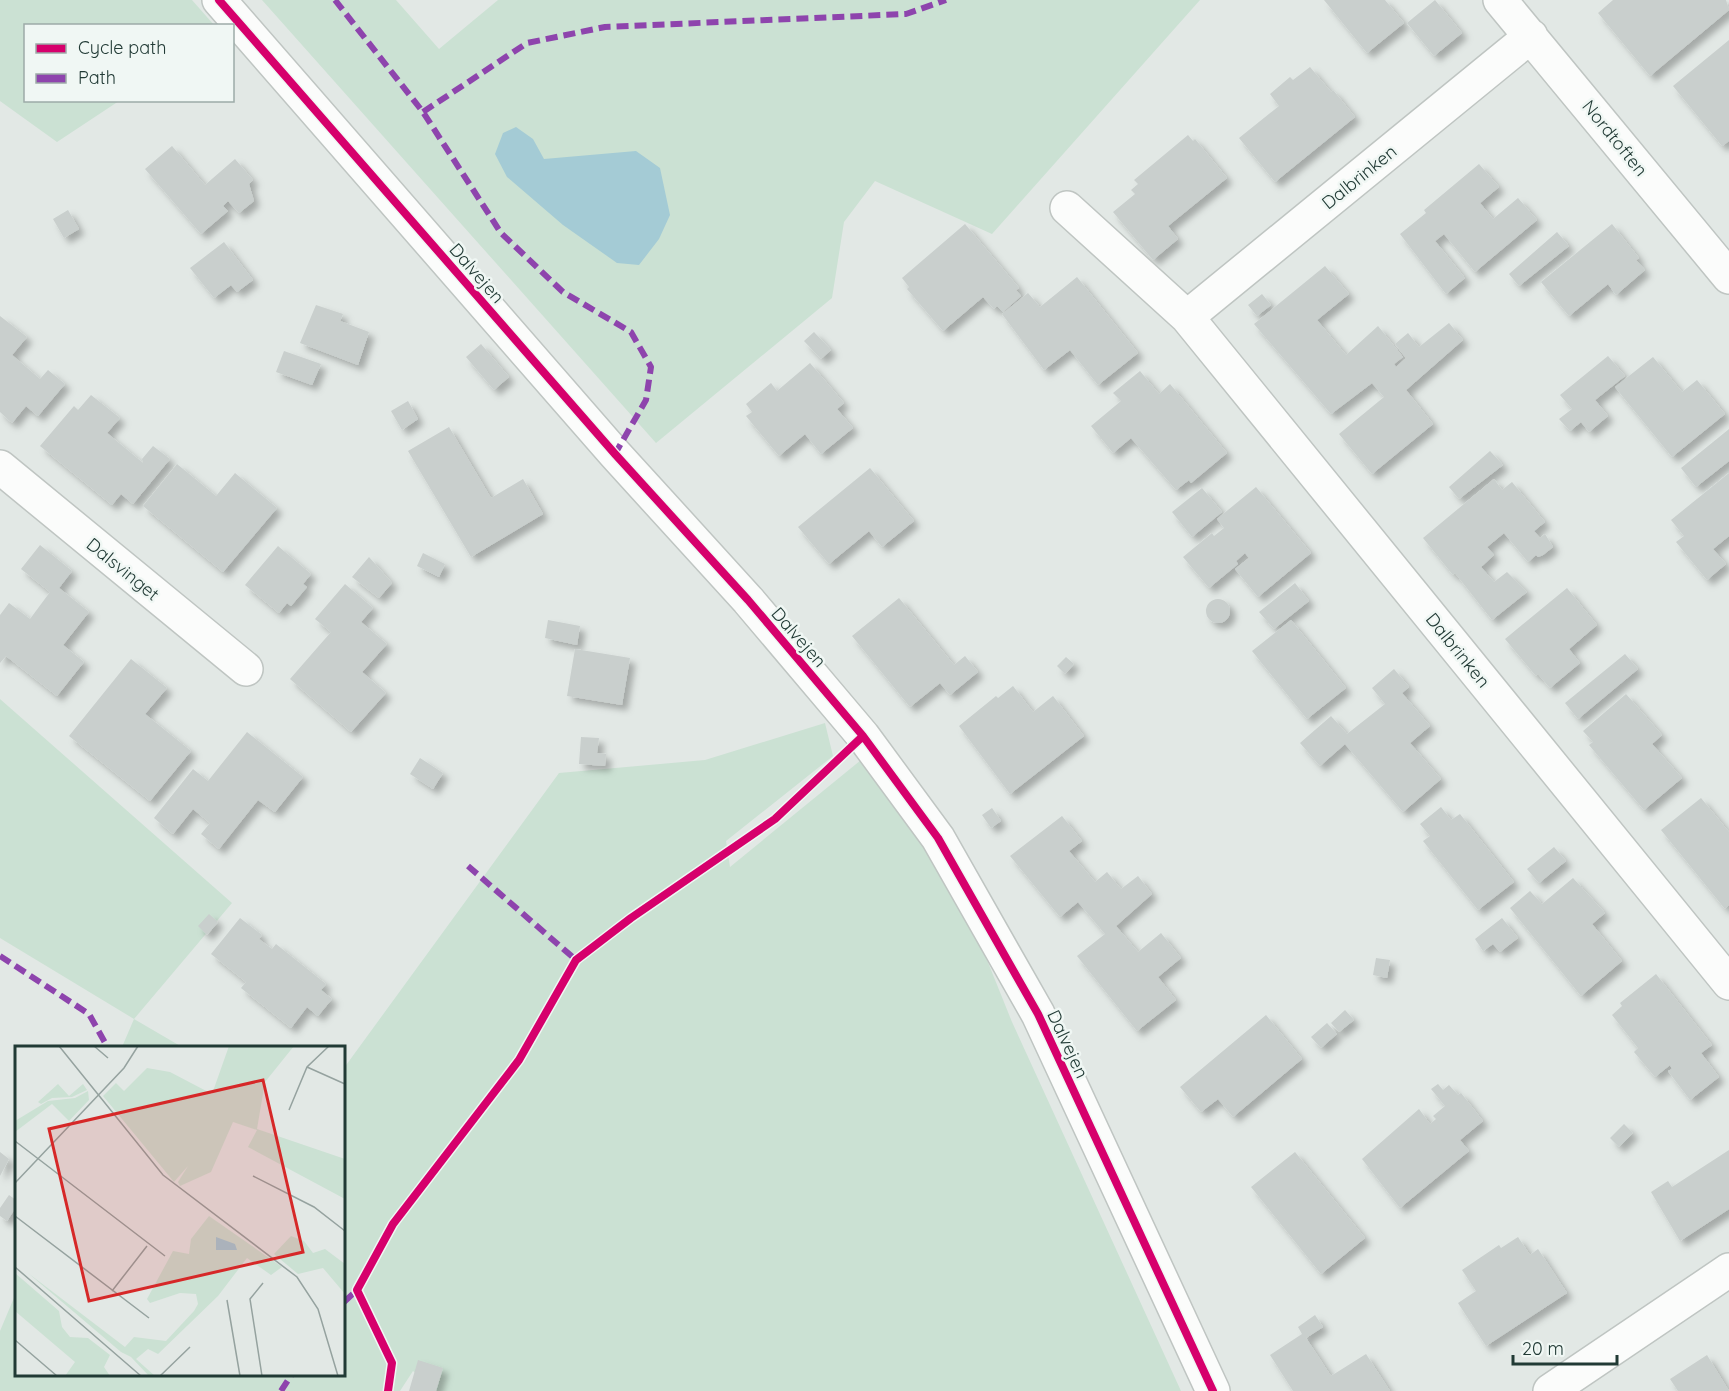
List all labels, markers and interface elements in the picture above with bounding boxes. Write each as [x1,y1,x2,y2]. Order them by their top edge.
legend [24,24,234,102]
text: Cycle path [78,36,166,59]
text: Path [78,66,116,89]
street label: Nordtoften [1577,95,1653,181]
street label: Dalbrinken [1317,140,1401,214]
street label: Dalvejen [445,238,509,308]
street label: Dalsvinget [82,533,164,605]
street label: Dalvejen [767,602,831,672]
street label: Dalbrinken [1421,608,1495,692]
street label: Dalvejen [1042,1006,1094,1082]
inset map [15,1046,345,1376]
scale bar [1513,1328,1616,1366]
text: 20 m [1522,1337,1564,1360]

